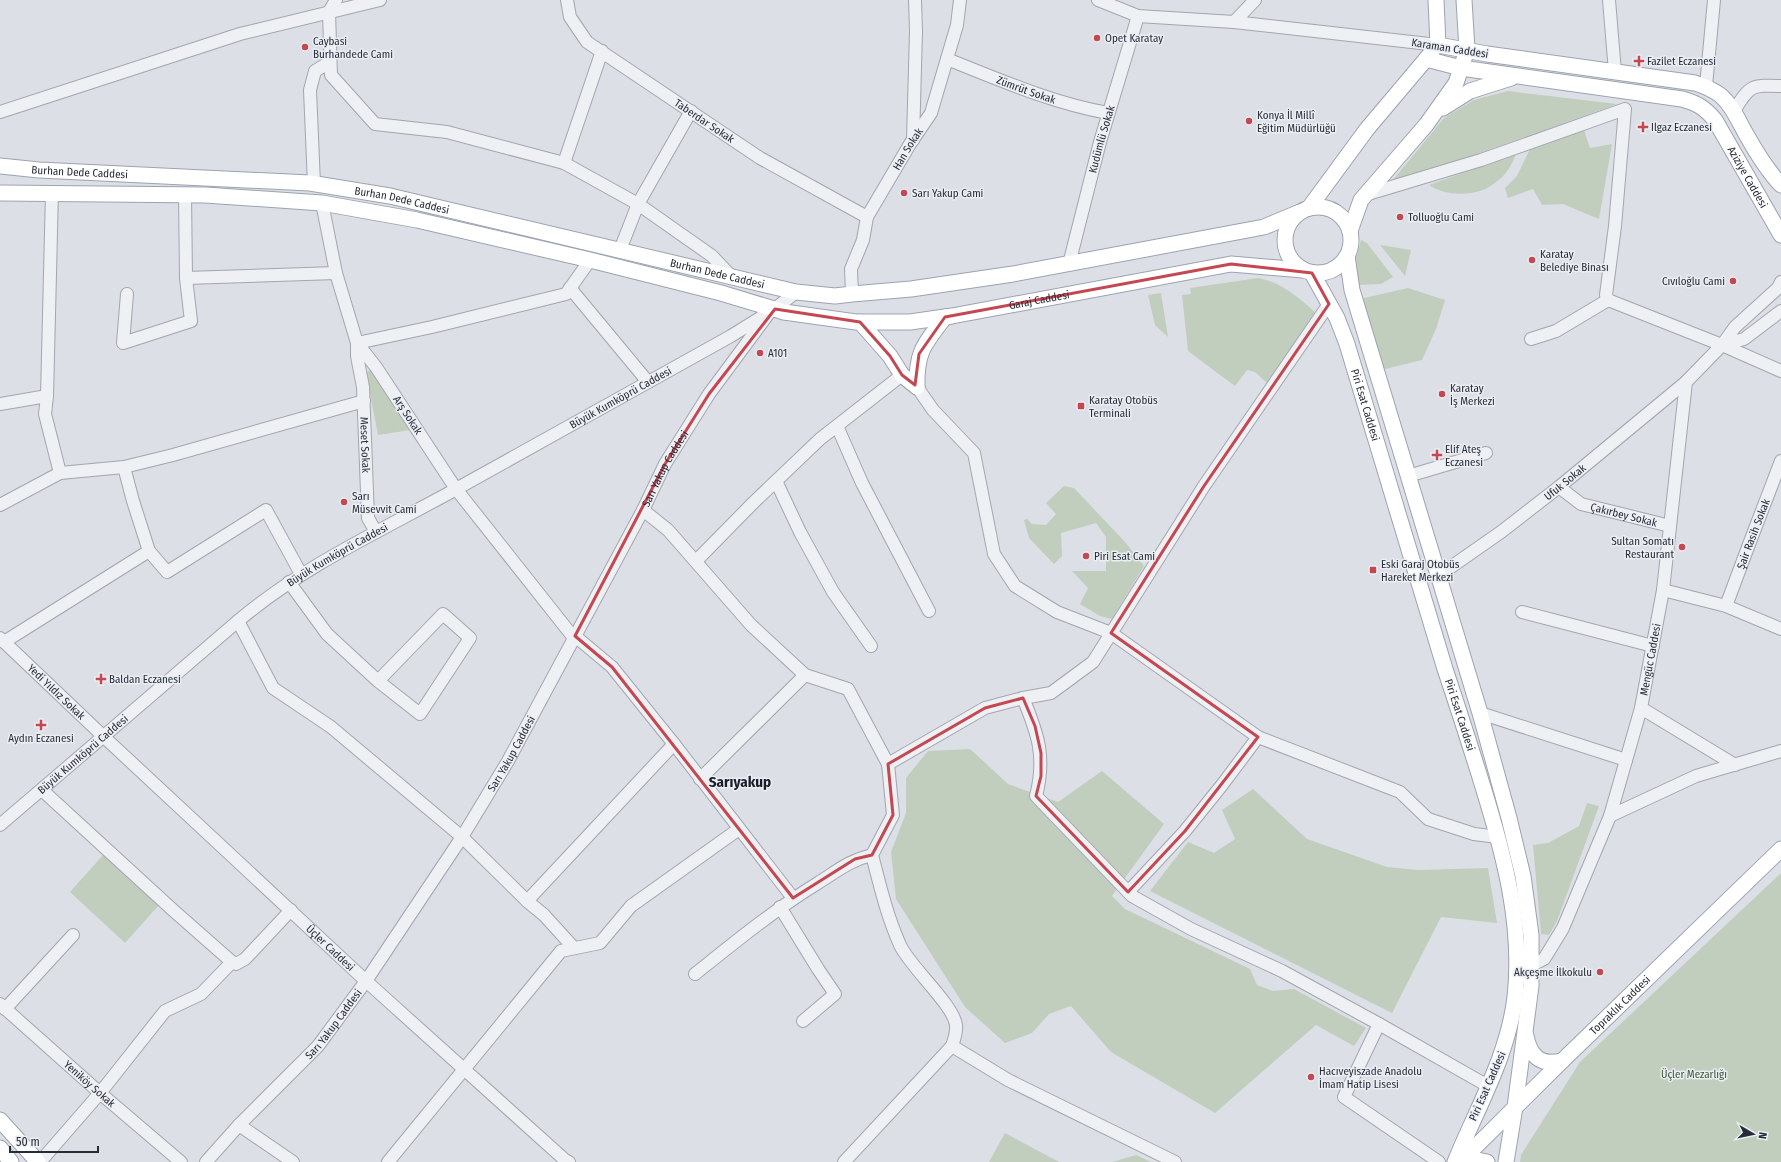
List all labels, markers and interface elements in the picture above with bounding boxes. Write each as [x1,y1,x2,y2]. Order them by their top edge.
place label: Opet Karatay [1105,32,1163,45]
marker: Opet Karatay [1092,33,1102,43]
place label: Caybasi Burhandede Cami [313,35,393,61]
street label: Karaman Caddesi [1410,36,1490,61]
marker: Caybasi Burhandede Cami [300,42,310,52]
place label: Fazilet Eczanesi [1647,55,1716,68]
marker: Fazilet Eczanesi [1634,56,1644,66]
street label: Zümrüt Sokak [995,74,1058,107]
street label: Taberdar Sokak [672,97,737,146]
street label: Kudümlü Sokak [1086,103,1118,174]
place label: Konya İl Millî Eğitim Müdürlüğü [1257,108,1336,135]
marker: Konya İl Millî Eğitim Müdürlüğü [1244,116,1254,126]
place label: Ilgaz Eczanesi [1651,121,1712,134]
marker: Ilgaz Eczanesi [1638,122,1648,132]
street label: Han Sokak [890,125,926,173]
street label: Aziziye Caddesi [1725,144,1770,211]
street label: Burhan Dede Caddesi [31,163,129,181]
street label: Burhan Dede Caddesi [353,184,451,217]
place label: Sarı Yakup Cami [912,187,984,200]
marker: Sarı Yakup Cami [899,188,909,198]
place label: Tolluoğlu Cami [1408,211,1474,224]
marker: Tolluoğlu Cami [1395,212,1405,222]
place label: Karatay Belediye Binası [1540,248,1609,274]
marker: Karatay Belediye Binası [1527,255,1537,265]
street label: Burhan Dede Caddesi [669,256,766,291]
place label: Cıvıloğlu Cami [1662,275,1725,288]
marker: Cıvıloğlu Cami [1728,276,1738,286]
street label: Garaj Caddesi [1008,288,1071,312]
place label: A101 [768,347,787,360]
marker: A101 [755,348,765,358]
street label: Büyük Kumköprü Caddesi [567,364,674,432]
street label: Piri Esat Caddesi [1348,367,1382,443]
place label: Karatay İş Merkezi [1450,382,1495,408]
marker: Karatay İş Merkezi [1437,389,1447,399]
street label: Arş Sokak [390,393,425,438]
place label: Karatay Otobüs Terminali [1089,394,1158,420]
marker: Karatay Otobüs Terminali [1076,401,1086,411]
street label: Meset Sokak [357,417,372,474]
street label: Sarı Yakup Caddesi [640,428,692,509]
place label: Elif Ateş Eczanesi [1445,443,1483,469]
marker: Elif Ateş Eczanesi [1432,450,1442,460]
street label: Ufuk Sokak [1542,461,1589,503]
place label: Sarı Müsevvit Cami [352,490,417,516]
street label: Şair Rasih Sokak [1734,496,1773,571]
marker: Sarı Müsevvit Cami [339,497,349,507]
street label: Çakırbey Sokak [1589,501,1659,530]
street label: Büyük Kumköprü Caddesi [284,521,390,590]
place label: Sultan Somatı Restaurant [1611,535,1674,561]
marker: Sultan Somatı Restaurant [1677,542,1687,552]
place label: Piri Esat Cami [1094,550,1155,563]
marker: Piri Esat Cami [1081,551,1091,561]
place label: Eski Garaj Otobüs Hareket Merkezi [1381,558,1460,584]
marker: Eski Garaj Otobüs Hareket Merkezi [1368,565,1378,575]
street label: Mengüc Caddesi [1637,622,1664,697]
street label: Yedi Yıldız Sokak [25,662,88,723]
place label: Baldan Eczanesi [109,673,181,686]
marker: Baldan Eczanesi [96,674,106,684]
street label: Piri Esat Caddesi [1442,677,1477,753]
street label: Büyük Kumköprü Caddesi [35,712,131,797]
street label: Sarı Yakup Caddesi [485,714,538,794]
marker: Aydın Eczanesi [36,720,46,730]
place label: Aydın Eczanesi [8,732,74,745]
district label: Sarıyakup [709,773,771,791]
street label: Üçler Caddesi [303,923,357,974]
place label: Akçeşme İlkokulu [1514,965,1592,979]
marker: Akçeşme İlkokulu [1595,967,1605,977]
street label: Topraklık Caddesi [1587,973,1653,1038]
street label: Sarı Yakup Caddesi [303,987,365,1062]
street label: Piri Esat Caddesi [1466,1049,1509,1123]
street label: Yeniköy Sokak [61,1058,118,1111]
place label: Hacıveyiszade Anadolu İmam Hatip Lisesi [1319,1065,1422,1091]
park label: Üçler Mezarlığı [1661,1068,1727,1081]
marker: Hacıveyiszade Anadolu İmam Hatip Lisesi [1306,1072,1316,1082]
north arrow [1733,1114,1773,1154]
scale bar [10,1128,98,1154]
text: N [1755,1131,1769,1140]
text: 50 m [16,1135,40,1149]

